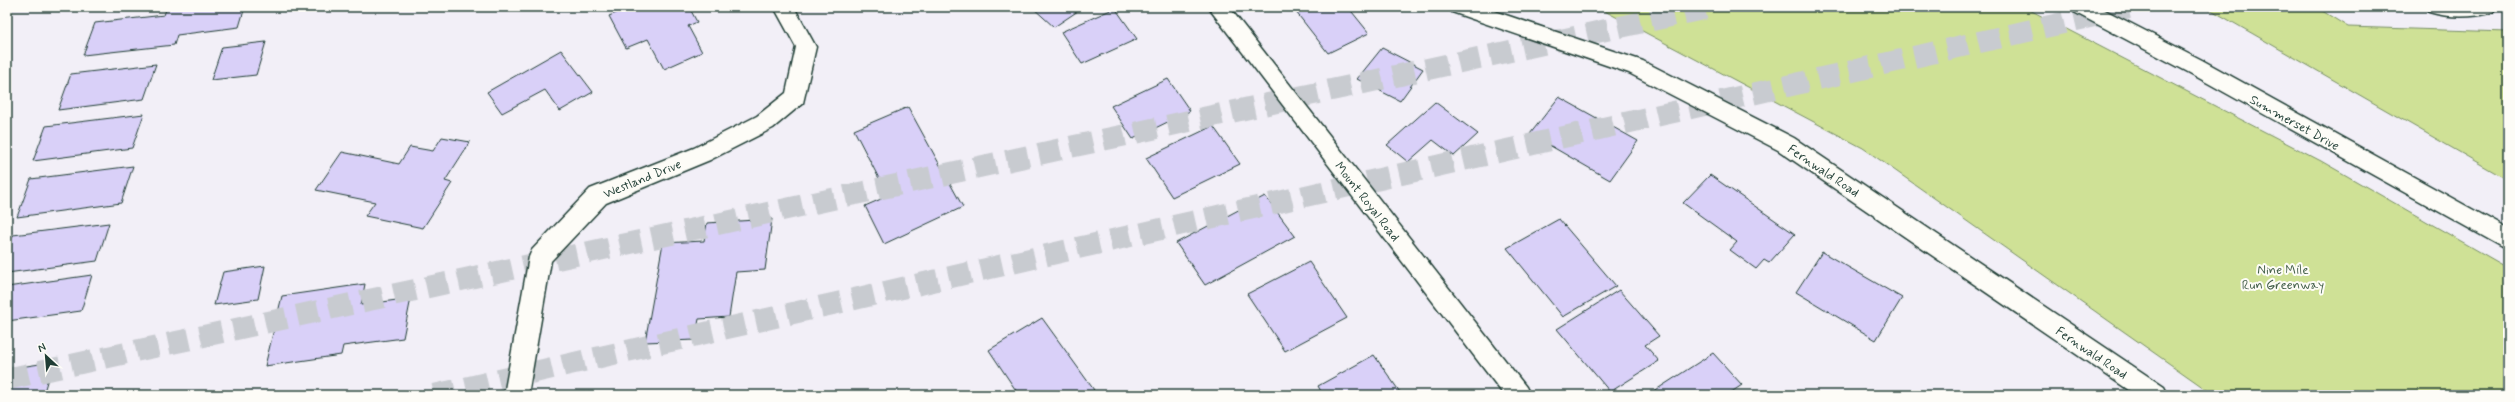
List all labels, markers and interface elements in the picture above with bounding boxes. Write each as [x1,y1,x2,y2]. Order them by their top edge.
street label: Summerset Drive [2246,92,2342,155]
street label: Fernwald Road [1784,141,1862,202]
street label: Westland Drive [601,156,684,203]
street label: Mount Royal Road [1330,159,1403,245]
park label: Nine Mile Run Greenway [2242,262,2324,294]
street label: Fernwald Road [2052,323,2130,384]
north arrow [26,336,66,376]
text: N [36,340,48,356]

